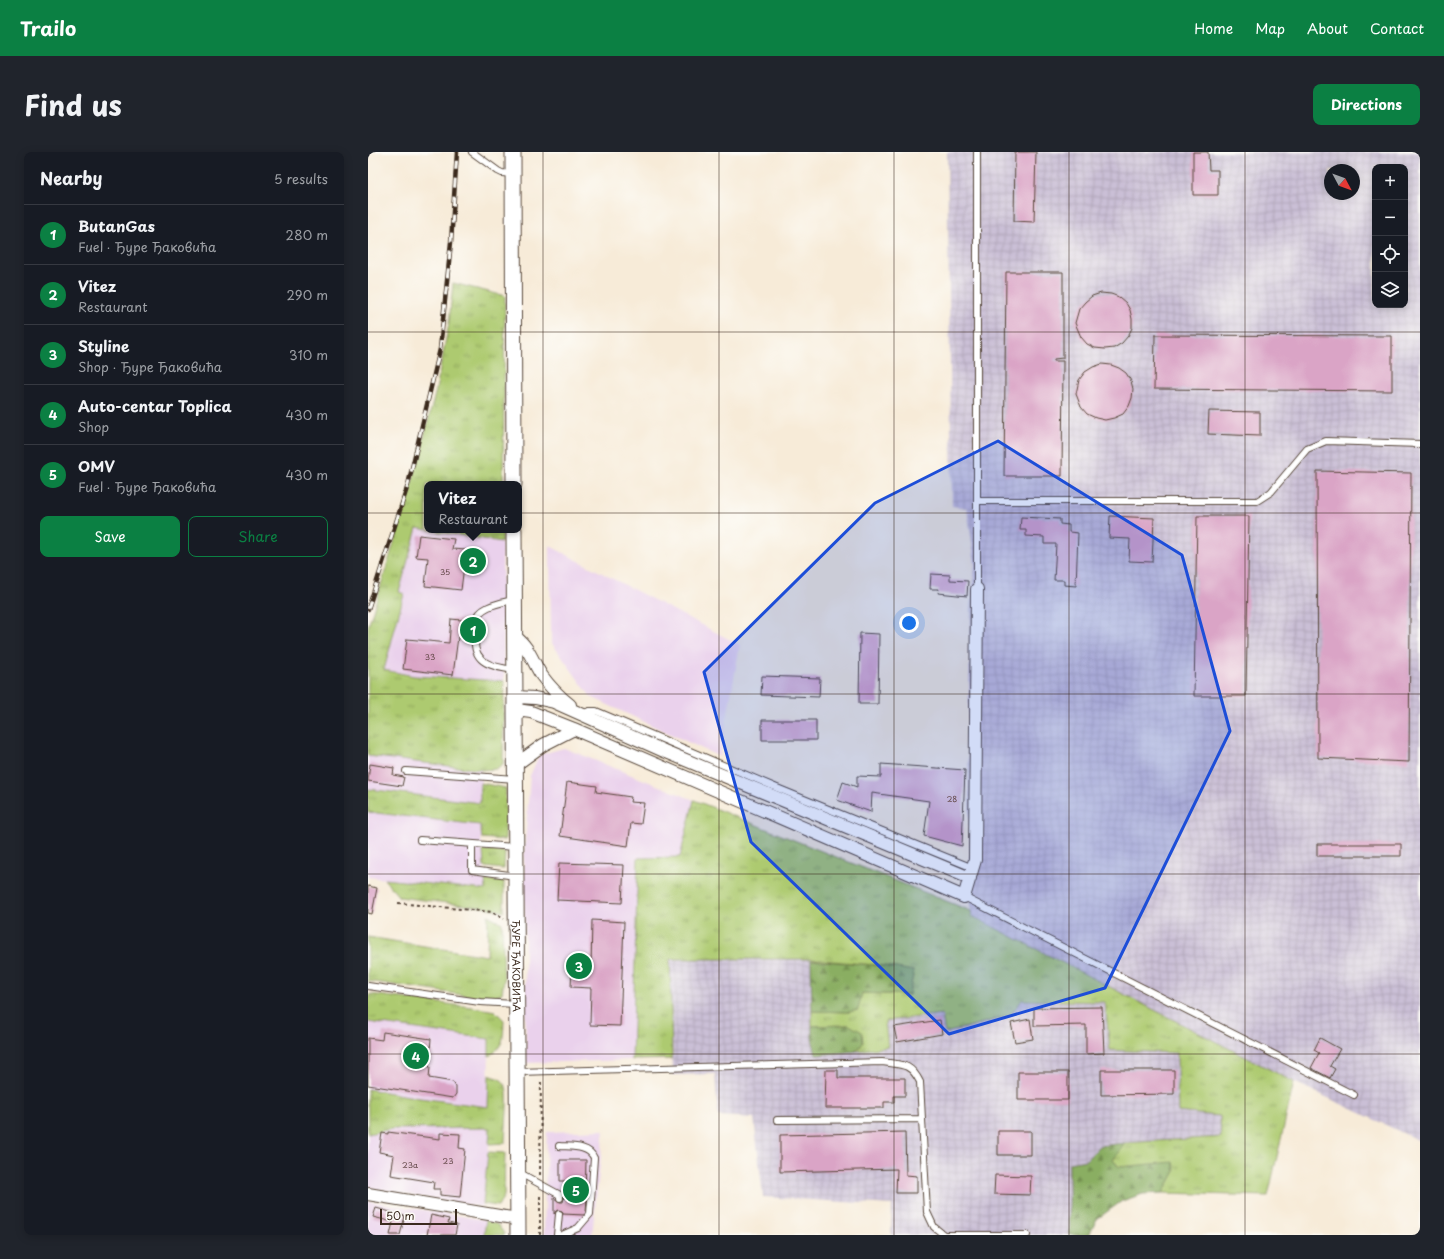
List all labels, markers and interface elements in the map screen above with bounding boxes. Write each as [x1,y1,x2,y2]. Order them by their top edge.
text: Trailo [20,14,76,42]
text: Home [1194,18,1233,39]
text: Map [1255,18,1285,39]
text: About [1307,18,1348,39]
text: Contact [1370,18,1424,39]
text: Find us [24,83,122,126]
button: Directions [1313,84,1420,125]
north arrow [1324,164,1360,200]
map controls [1372,164,1408,308]
button: + [1372,164,1408,200]
text: Nearby [40,165,102,191]
text: 5 results [274,169,328,188]
button: − [1372,200,1408,236]
text: ButanGas [78,214,155,237]
text: 1 [50,225,56,244]
text: 280 m [286,225,328,244]
button: locate [1372,236,1408,272]
text: Fuel · Ђуре Ђаковића [78,237,216,256]
button: layers [1372,272,1408,308]
text: Vitez [78,274,116,297]
text: 2 [48,285,58,304]
text: 290 m [287,285,328,304]
text: Restaurant [78,297,148,316]
text: Styline [78,334,130,357]
text: 3 [49,345,57,364]
text: 310 m [289,345,328,364]
text: Shop · Ђуре Ђаковића [78,357,222,376]
text: Auto-centar Toplica [78,394,232,417]
text: 4 [49,405,57,424]
text: 430 m [286,405,328,424]
text: Shop [78,417,109,436]
text: OMV [78,454,115,477]
text: 5 [49,465,57,484]
text: 430 m [286,465,328,484]
text: Fuel · Ђуре Ђаковића [78,477,216,496]
popup [424,481,522,533]
text: Vitez [438,486,477,509]
text: Restaurant [438,509,508,528]
button: Save [40,516,180,557]
button: Share [188,516,328,557]
pin: 2 [460,546,486,576]
house number: 35 [440,566,450,578]
your location [899,613,919,633]
pin: 1 [460,615,486,645]
house number: 33 [425,651,435,663]
house number: 28 [947,793,957,805]
street label: ЂУРЕ ЂАКОВИЋА [509,920,525,1012]
pin: 3 [566,951,592,981]
pin: 4 [403,1041,429,1071]
house number: 23 [443,1155,453,1167]
house number: 23a [402,1159,418,1171]
pin: 5 [563,1175,589,1205]
scale bar [380,1207,457,1226]
text: 50 m [386,1207,415,1224]

